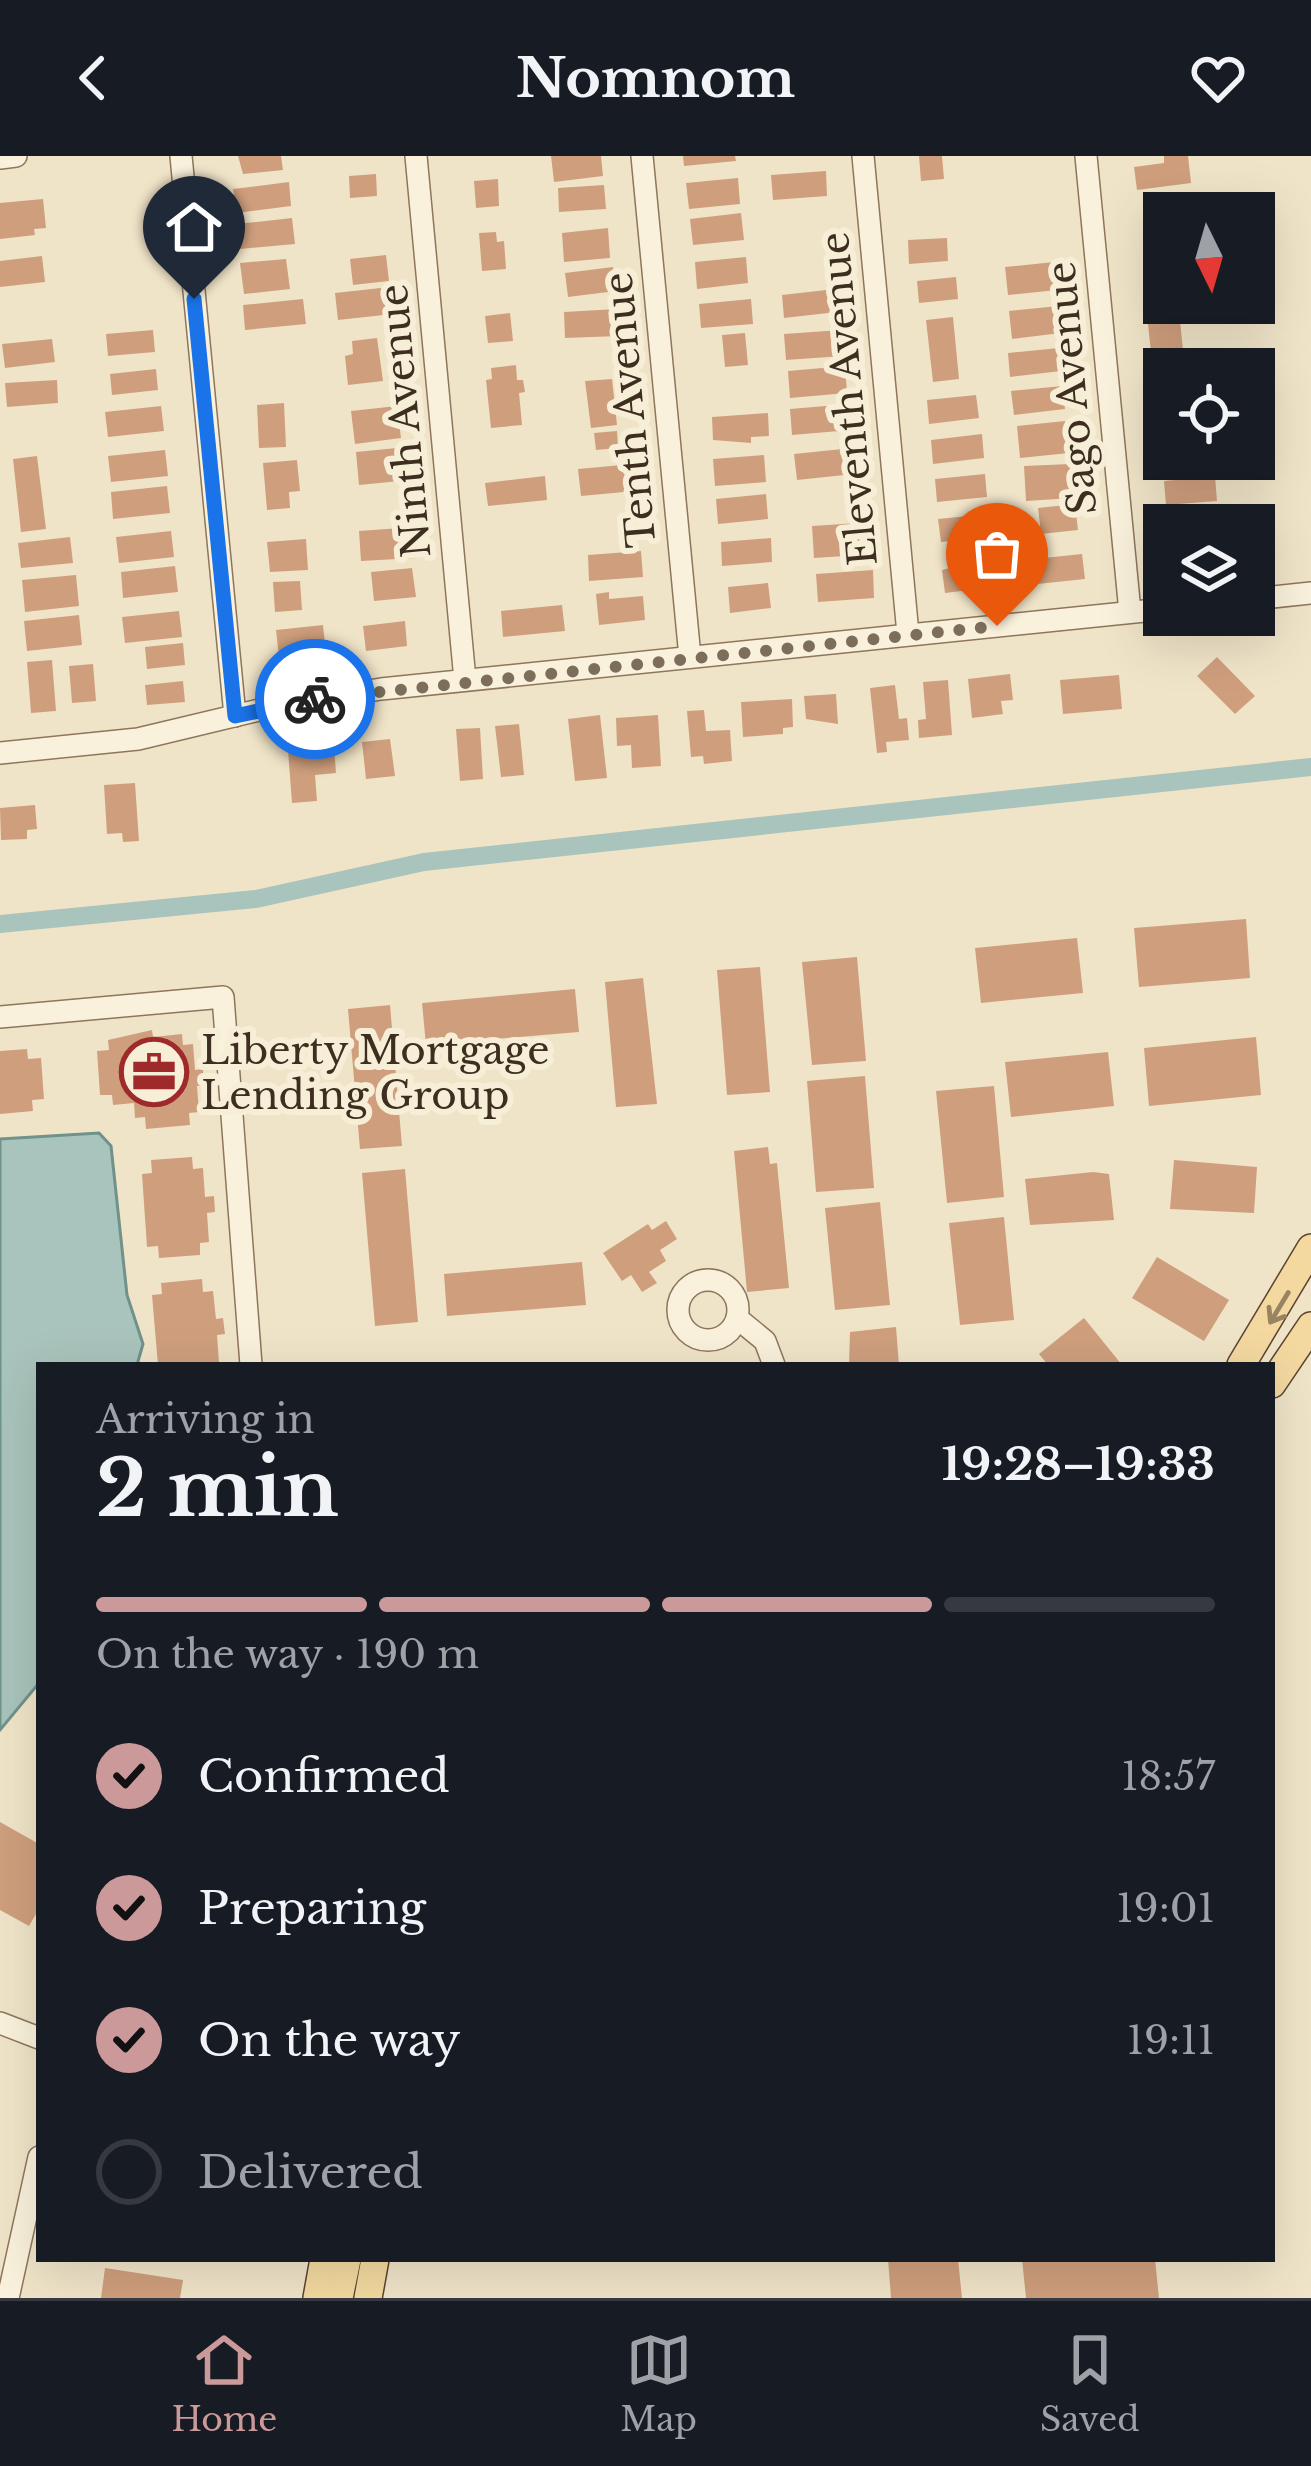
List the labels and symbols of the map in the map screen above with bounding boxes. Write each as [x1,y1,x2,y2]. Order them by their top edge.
pin [143,176,245,299]
north arrow [1143,192,1275,324]
street label: Eleventh Avenue [810,230,888,568]
street label: Sago Avenue [1037,260,1107,516]
street label: Tenth Avenue [594,270,666,550]
street label: Ninth Avenue [369,282,441,560]
pin [946,503,1048,626]
courier [255,639,375,759]
place label: Liberty Mortgage Lending Group [201,1026,550,1120]
office icon: Liberty Mortgage Lending Group [119,1037,189,1107]
one-way arrow [1266,1290,1290,1325]

